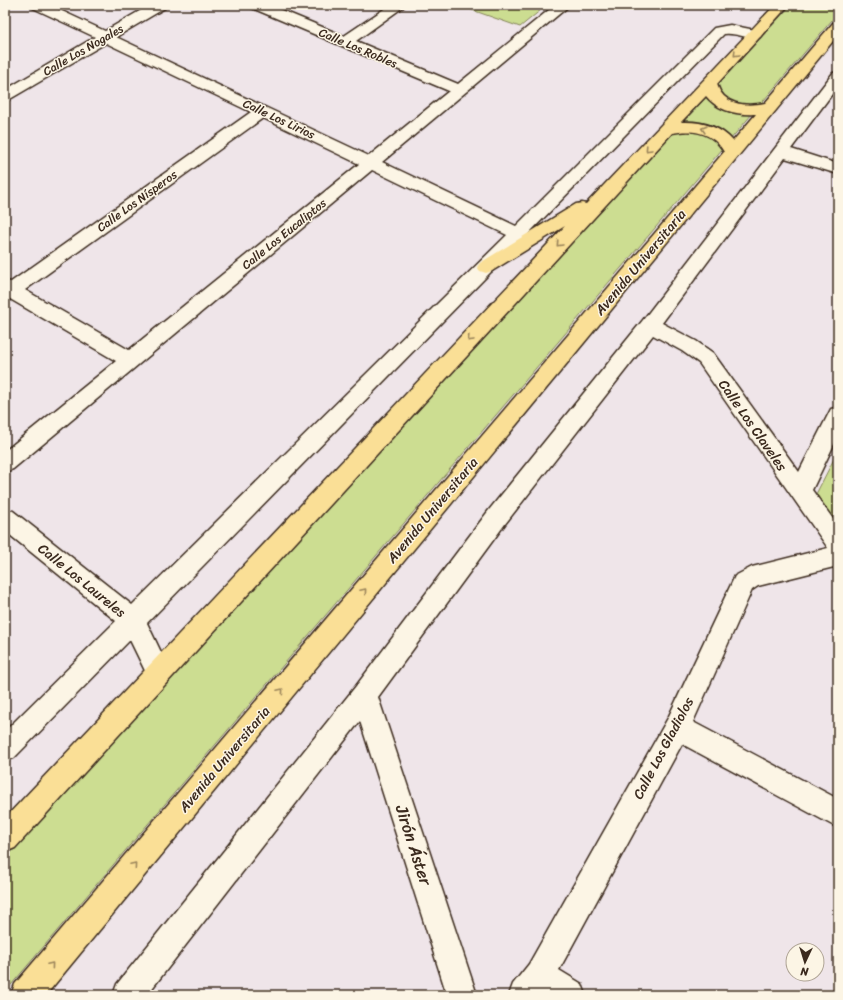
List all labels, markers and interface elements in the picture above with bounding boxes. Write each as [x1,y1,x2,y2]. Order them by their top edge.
street label: Calle Los Nogales [39,18,127,82]
street label: Calle Los Robles [315,22,401,74]
one-way arrow [733,49,741,57]
street label: Calle Los Lirios [239,93,319,146]
one-way arrow [701,125,708,134]
one-way arrow [645,145,652,152]
street label: Calle Los Nísperos [92,164,182,238]
street label: Calle Los Eucaliptos [237,192,332,275]
street label: Avenida Universitaria [588,204,693,322]
one-way arrow [556,239,563,247]
one-way arrow [467,334,475,342]
street label: Calle Los Claveles [711,374,794,477]
street label: Avenida Universitaria [380,452,485,570]
street label: Calle Los Laureles [32,537,132,624]
one-way arrow [360,588,367,596]
one-way arrow [276,688,283,695]
street label: Calle Los Gladiolos [626,692,701,804]
street label: Avenida Universitaria [172,701,277,819]
street label: Jirón Áster [387,800,441,890]
one-way arrow [130,863,137,870]
north arrow [785,942,825,982]
one-way arrow [46,962,53,970]
text: N [799,962,810,981]

